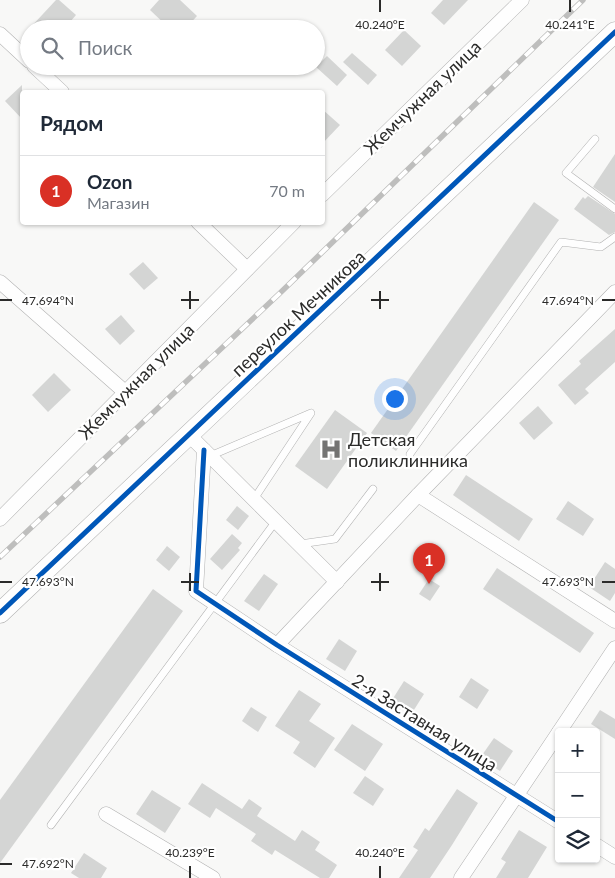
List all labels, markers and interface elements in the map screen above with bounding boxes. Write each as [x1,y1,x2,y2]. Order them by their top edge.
text: 40.240°E [355,17,405,32]
text: 40.241°E [545,17,595,32]
search box [20,20,325,75]
icon: search [38,34,66,62]
street label: Жемчужная улица [359,35,485,159]
text: Поиск [78,36,132,59]
text: Рядом [40,110,103,135]
text: Ozon [87,170,132,193]
text: 1 [51,181,61,200]
text: 70 m [269,181,305,200]
text: Магазин [87,193,149,212]
street label: переулок Мечникова [227,245,369,381]
text: 47.694°N [22,293,74,308]
text: 47.694°N [542,293,594,308]
street label: Жемчужная улица [74,319,198,443]
your location [382,386,408,412]
place label: Детская поликлинника [348,428,468,471]
hospital icon: Детская поликлинника [318,436,344,462]
pin: 1 [413,543,445,584]
text: 47.693°N [22,574,74,589]
text: 47.693°N [542,574,594,589]
street label: 2-я Заставная улица [348,668,502,776]
map controls [555,728,600,863]
button: + [555,728,600,773]
button: − [555,773,600,818]
button: layers [555,818,600,863]
text: 40.239°E [165,845,215,860]
text: 40.240°E [355,845,405,860]
text: 47.692°N [22,856,74,871]

